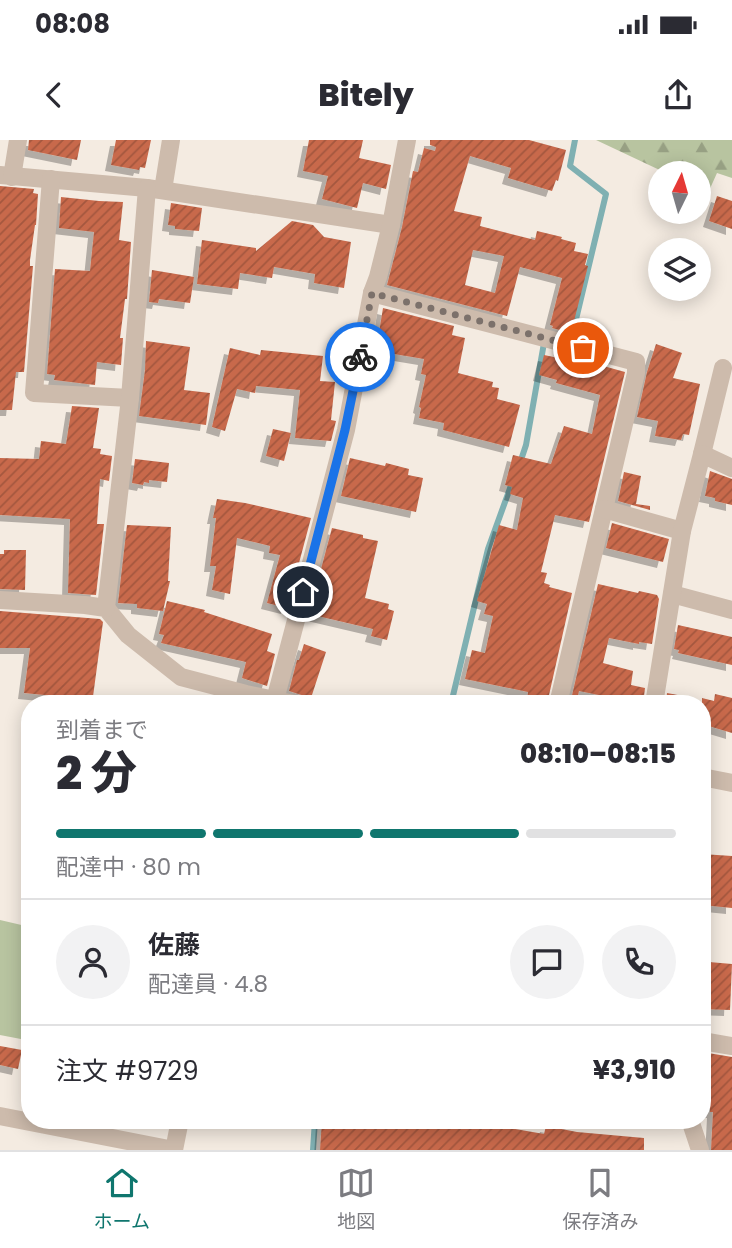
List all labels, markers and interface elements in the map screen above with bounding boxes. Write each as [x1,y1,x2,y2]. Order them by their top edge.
text: 08:08 [35,6,110,42]
text: Bitely [318,72,414,117]
icon: back [35,76,73,114]
icon: share [659,76,697,114]
north arrow [648,161,710,224]
map controls [648,161,711,301]
button: layers [648,238,711,301]
pin [553,318,613,378]
courier [325,322,395,392]
icon: bag [564,329,602,367]
icon: bike [341,338,379,376]
pin [273,562,333,622]
icon: home [284,573,322,611]
text: 到着まで [56,714,148,746]
text: 08:10–08:15 [520,736,676,772]
text: 2 分 [56,741,137,805]
text: 配達中 · 80 m [56,851,201,883]
button: person [56,925,130,999]
button: chat [510,925,584,999]
button: phone [602,925,676,999]
text: 佐藤 [148,927,200,963]
text: 配達員 · 4.8 [148,968,268,1000]
text: ¥3,910 [593,1052,676,1088]
text: 注文 #9729 [56,1053,199,1089]
tab: ホーム [94,1164,150,1236]
tab: 地図 [337,1164,375,1236]
tab: 保存済み [562,1164,638,1236]

